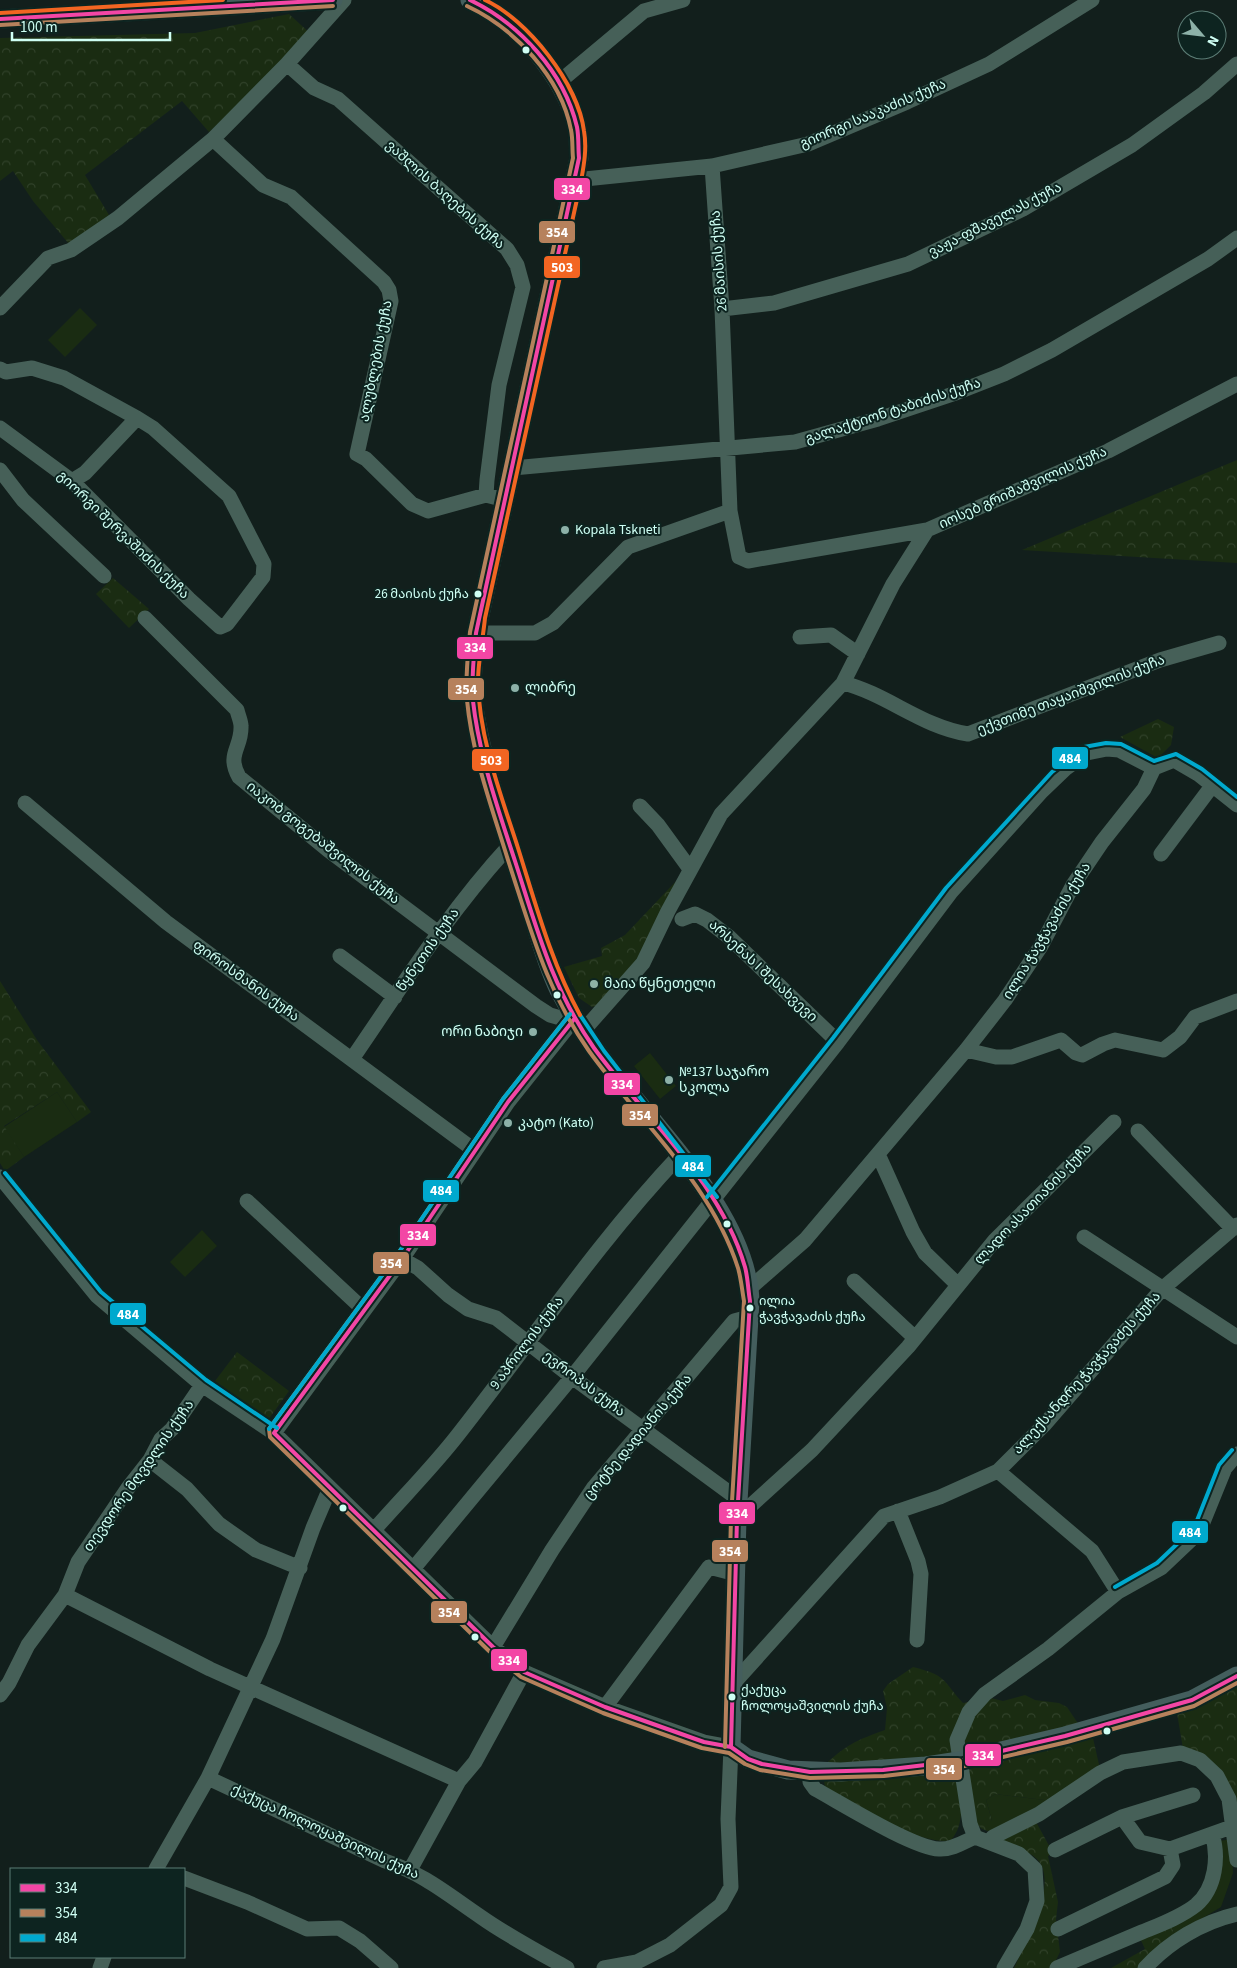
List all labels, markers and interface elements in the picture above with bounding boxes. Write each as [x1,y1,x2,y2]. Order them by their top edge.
scale bar [12,10,170,42]
north arrow [1177,10,1227,60]
text: 100 m [20,17,58,38]
text: N [1202,32,1224,49]
unlabelled marker [521,45,531,55]
street label: გიორგი სააკაძის ქუჩა [797,74,949,154]
street label: ვაშლის ბაღების ქუჩა [381,136,509,254]
line badge: 334 [553,177,591,201]
street label: ვაჟა-ფშაველას ქუჩა [925,178,1065,262]
text: 334 [561,180,584,200]
street label: 26 მაისის ქუჩა [705,210,733,312]
line badge: 354 [538,220,576,244]
text: 354 [546,223,569,243]
line badge: 503 [543,255,581,279]
text: 503 [551,258,573,278]
street label: ალუბლების ქუჩა [354,298,398,424]
street label: გალაქტიონ ტაბიძის ქუჩა [803,373,983,449]
street label: იოსებ გრიშაშვილის ქუჩა [936,442,1110,534]
street label: გიორგი შერვაშიძის ქუჩა [52,466,194,604]
place label: Kopala Tskneti [575,520,661,540]
marker: Kopala Tskneti [559,524,571,536]
place label: 26 მაისის ქუჩა [375,585,469,603]
marker: 26 მაისის ქუჩა [473,589,483,599]
line badge: 334 [456,636,494,660]
text: 334 [464,638,487,658]
street label: ექვთიმე თაყაიშვილის ქუჩა [974,650,1168,740]
line badge: 354 [447,677,485,701]
place label: ლიბრე [525,678,576,698]
text: 354 [455,680,478,700]
marker: ლიბრე [509,682,521,694]
line badge: 484 [1051,746,1089,770]
line badge: 503 [471,748,510,772]
text: 484 [1059,749,1082,769]
text: 503 [480,751,502,771]
street label: იაკობ გოგებაშვილის ქუჩა [242,777,404,909]
street label: ილია ჭავჭავაძის ქუჩა [998,859,1096,1003]
street label: წყნეთის ქუჩა [392,904,464,996]
street label: არსენას I შესახვევი [704,915,822,1027]
street label: ფიროსმანის ქუჩა [188,935,304,1027]
place label: მაია წყნეთელი [604,974,716,994]
marker: მაია წყნეთელი [588,978,600,990]
unlabelled marker [552,990,562,1000]
place label: ორი ნაბიჯი [441,1022,523,1042]
marker: ორი ნაბიჯი [527,1026,539,1038]
place label: №137 საჯარო სკოლა [679,1062,769,1098]
line badge: 334 [603,1072,641,1096]
marker: №137 საჯარო სკოლა [663,1074,675,1086]
text: 334 [611,1075,634,1095]
line badge: 354 [621,1103,659,1127]
text: 354 [629,1106,652,1126]
place label: კატო (Kato) [518,1113,594,1133]
marker: კატო (Kato) [502,1117,514,1129]
street label: ლადო ასათიანის ქუჩა [970,1139,1096,1269]
line badge: 484 [674,1154,712,1178]
text: 484 [682,1157,705,1177]
line badge: 484 [422,1179,460,1203]
text: 484 [430,1181,453,1201]
unlabelled marker [722,1219,732,1229]
line badge: 334 [399,1223,437,1247]
text: 334 [407,1226,430,1246]
line badge: 354 [372,1251,410,1275]
text: 354 [380,1254,403,1274]
street label: ალექსანდრე ჭავჭავაძეს ქუჩა [1008,1287,1166,1459]
street label: 9 აპრილის ქუჩა [485,1292,569,1394]
place label: ილია ჭავჭავაძის ქუჩა [759,1292,866,1326]
line badge: 484 [109,1302,147,1326]
marker: ილია ჭავჭავაძის ქუჩა [745,1303,755,1313]
text: 484 [117,1305,140,1325]
street label: ევროპას ქუჩა [539,1346,629,1422]
street label: ცოტნე დადიანის ქუჩა [579,1370,697,1504]
street label: თევდორე მღვდლის ქუჩა [79,1396,199,1556]
line badge: 334 [718,1501,756,1525]
unlabelled marker [338,1503,348,1513]
text: 334 [726,1504,749,1524]
line badge: 484 [1171,1520,1209,1544]
text: 484 [1179,1523,1202,1543]
line badge: 354 [711,1539,749,1563]
text: 354 [719,1542,742,1562]
line badge: 354 [430,1600,468,1624]
text: 354 [438,1603,461,1623]
unlabelled marker [470,1632,480,1642]
line badge: 334 [490,1648,528,1672]
text: 334 [498,1651,521,1671]
place label: ქაქუცა ჩოლოყაშვილის ქუჩა [741,1681,884,1715]
marker: ქაქუცა ჩოლოყაშვილის ქუჩა [727,1692,737,1702]
unlabelled marker [1102,1726,1112,1736]
line badge: 334 [964,1743,1002,1767]
text: 334 [972,1746,995,1766]
line badge: 354 [925,1757,963,1781]
text: 354 [933,1760,956,1780]
street label: ქაქუცა ჩოლოყაშვილის ქუჩა [228,1780,422,1884]
legend [10,1868,185,1958]
text: 334 [55,1878,78,1899]
text: 354 [55,1903,78,1924]
text: 484 [55,1928,78,1949]

